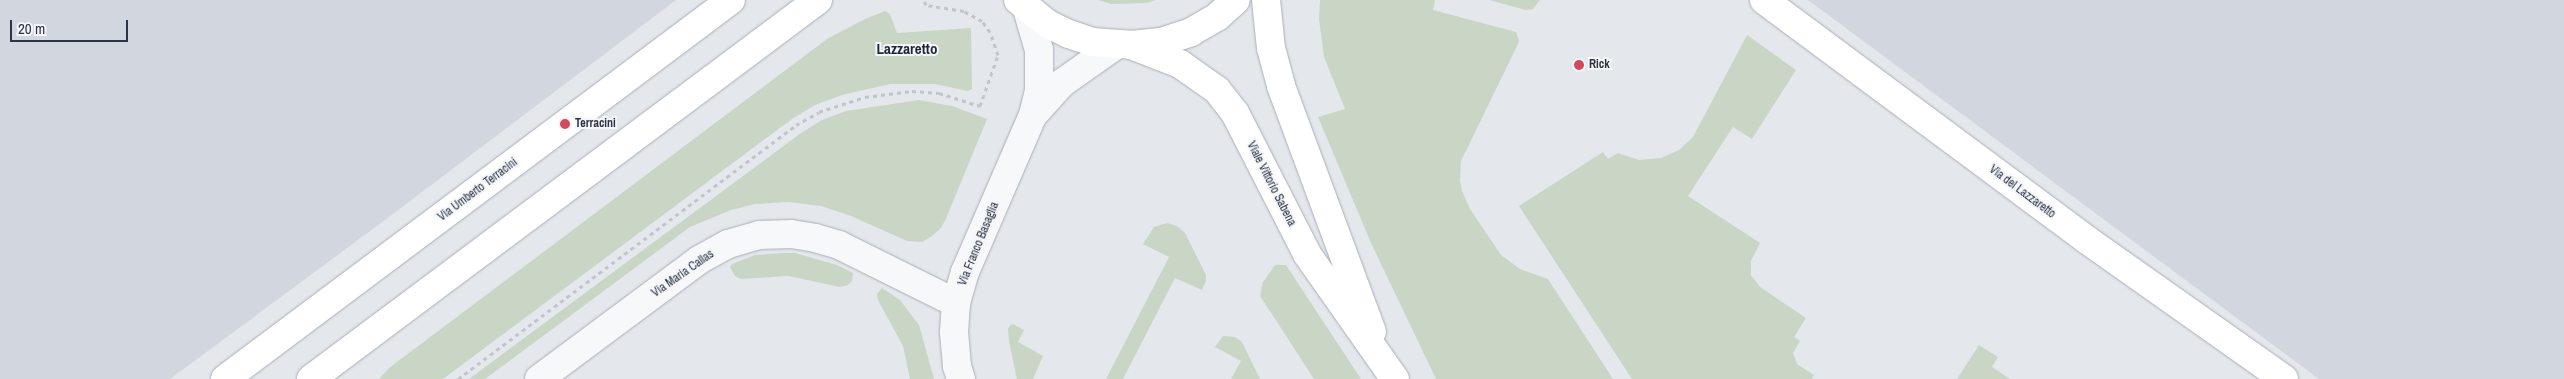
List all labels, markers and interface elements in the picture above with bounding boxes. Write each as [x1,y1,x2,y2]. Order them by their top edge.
scale bar [12,10,130,42]
text: 20 m [18,18,45,39]
district label: Lazzaretto [877,40,937,58]
place label: Rick [1589,58,1610,72]
marker: Rick [1573,59,1585,71]
place label: Terracini [575,117,616,131]
marker: Terracini [559,118,571,130]
street label: Viale Vittorio Sabena [1243,139,1299,229]
street label: Via Umberto Terracini [435,155,521,225]
street label: Via del Lazzaretto [1986,162,2058,222]
street label: Via Franco Basaglia [956,200,1002,288]
street label: Via Maria Callas [649,247,717,301]

